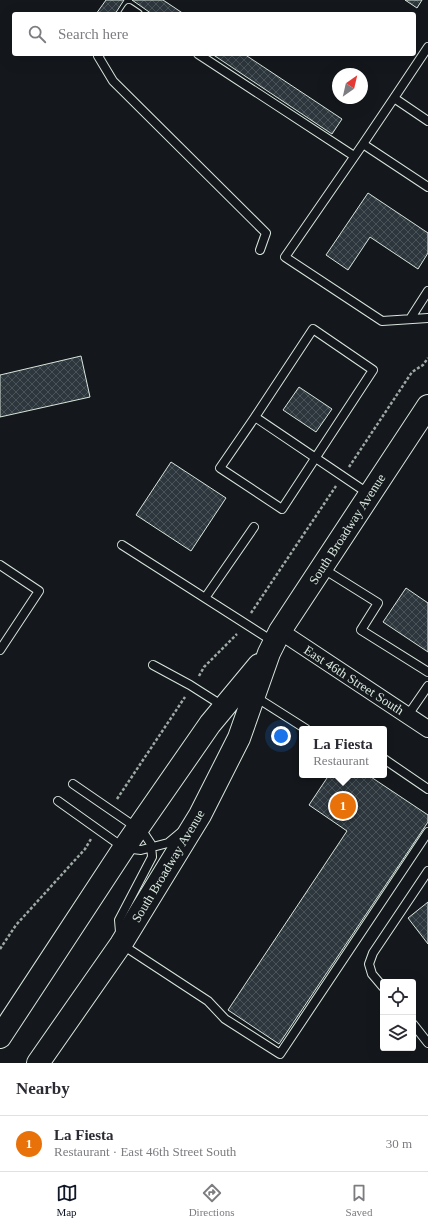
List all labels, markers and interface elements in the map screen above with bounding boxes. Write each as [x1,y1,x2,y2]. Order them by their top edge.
search box [12,12,416,56]
icon: search [26,23,48,45]
text: Search here [58,26,128,42]
north arrow [332,68,368,104]
street label: South Broadway Avenue [306,471,389,587]
street label: East 46th Street South [301,642,407,718]
your location [271,726,291,746]
popup [299,726,387,778]
text: La Fiesta [313,736,373,752]
text: Restaurant [313,753,369,768]
pin: 1 [330,791,356,821]
street label: South Broadway Avenue [128,807,208,925]
map controls [380,979,416,1051]
button: locate [380,979,416,1015]
button: layers [380,1015,416,1051]
text: Nearby [16,1079,70,1098]
text: La Fiesta [54,1127,114,1143]
text: 1 [26,1136,32,1151]
text: 30 m [386,1136,412,1151]
text: Restaurant · East 46th Street South [54,1144,236,1159]
tab: Map [56,1182,78,1218]
tab: Directions [189,1182,234,1218]
tab: Saved [346,1182,372,1218]

